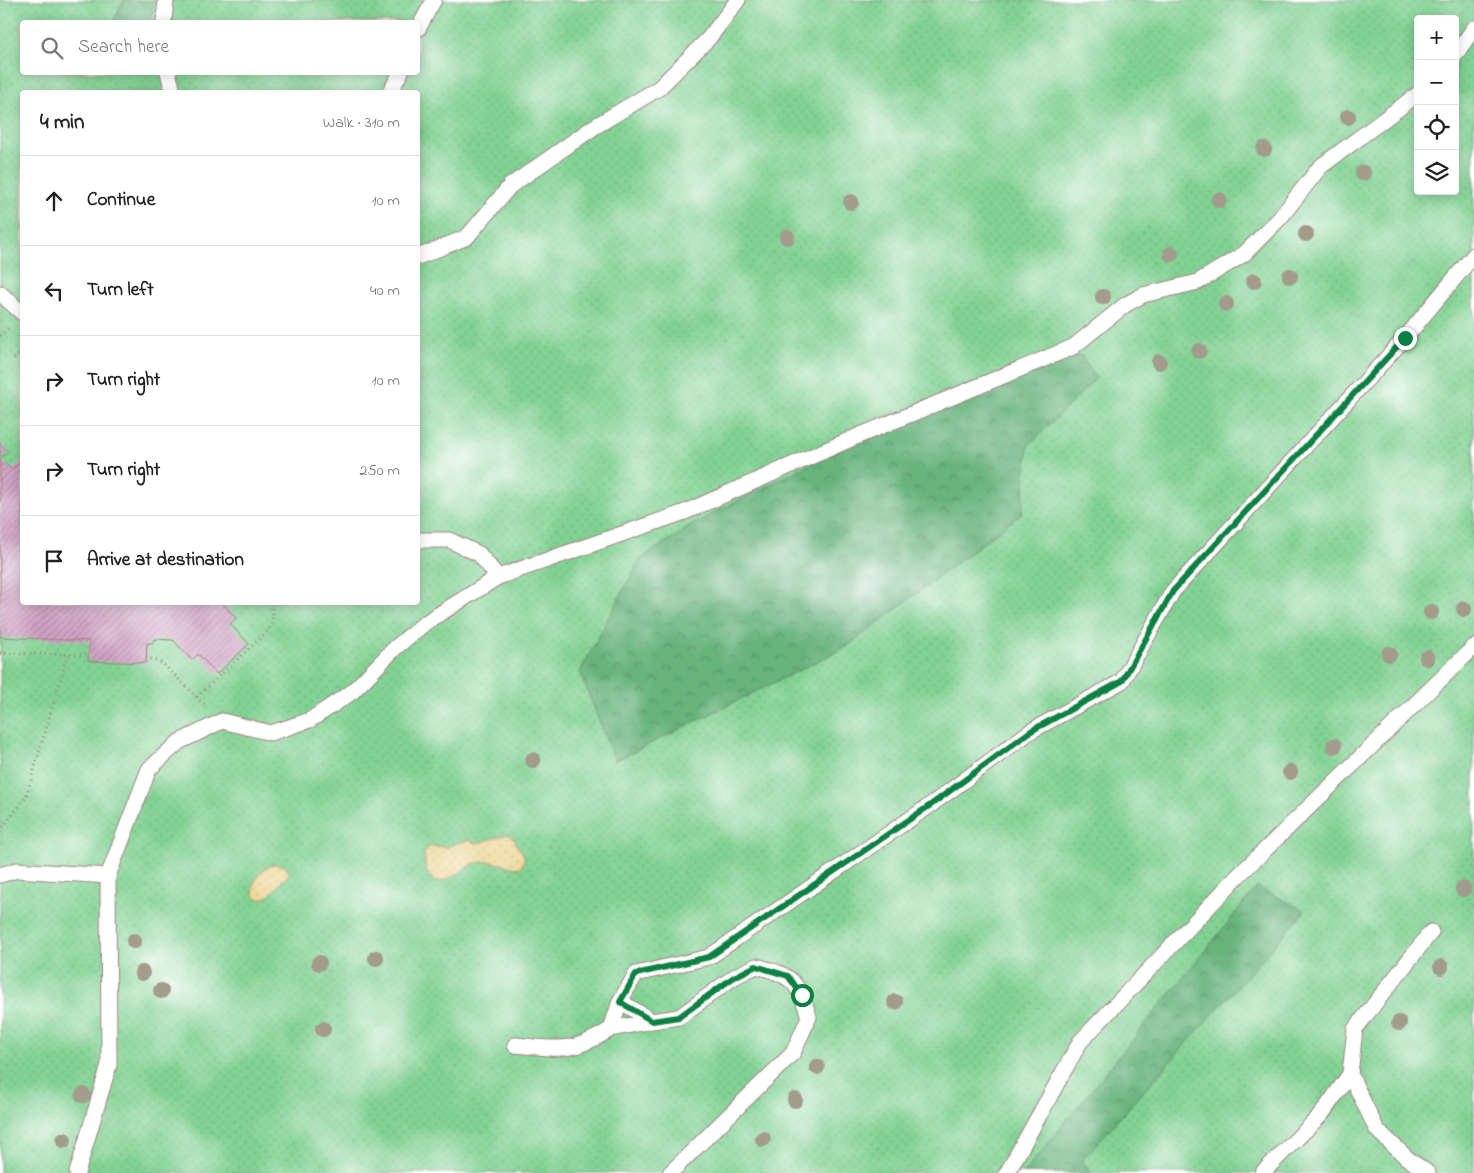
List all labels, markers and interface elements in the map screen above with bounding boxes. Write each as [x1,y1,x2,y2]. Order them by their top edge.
map controls [1414,15,1459,195]
button: + [1414,15,1459,60]
search box [20,20,420,75]
icon: search [38,34,66,62]
text: Search here [78,34,169,61]
button: − [1414,60,1459,105]
button: locate [1414,105,1459,150]
text: 4 min [40,108,84,138]
text: Walk · 310 m [323,111,400,135]
button: layers [1414,150,1459,195]
icon: ahead [40,187,68,215]
text: Continue [87,187,155,214]
text: 10 m [372,189,400,213]
icon: left [40,277,68,305]
text: Turn left [87,277,154,304]
text: 40 m [370,279,400,303]
route end [1394,327,1417,350]
icon: right [40,367,68,395]
text: Turn right [87,367,160,394]
text: 10 m [372,369,400,393]
icon: right [40,457,68,485]
text: Turn right [87,457,160,484]
text: 250 m [360,459,400,483]
icon: arrive [40,547,68,575]
text: Arrive at destination [87,547,244,574]
route start [791,984,814,1007]

